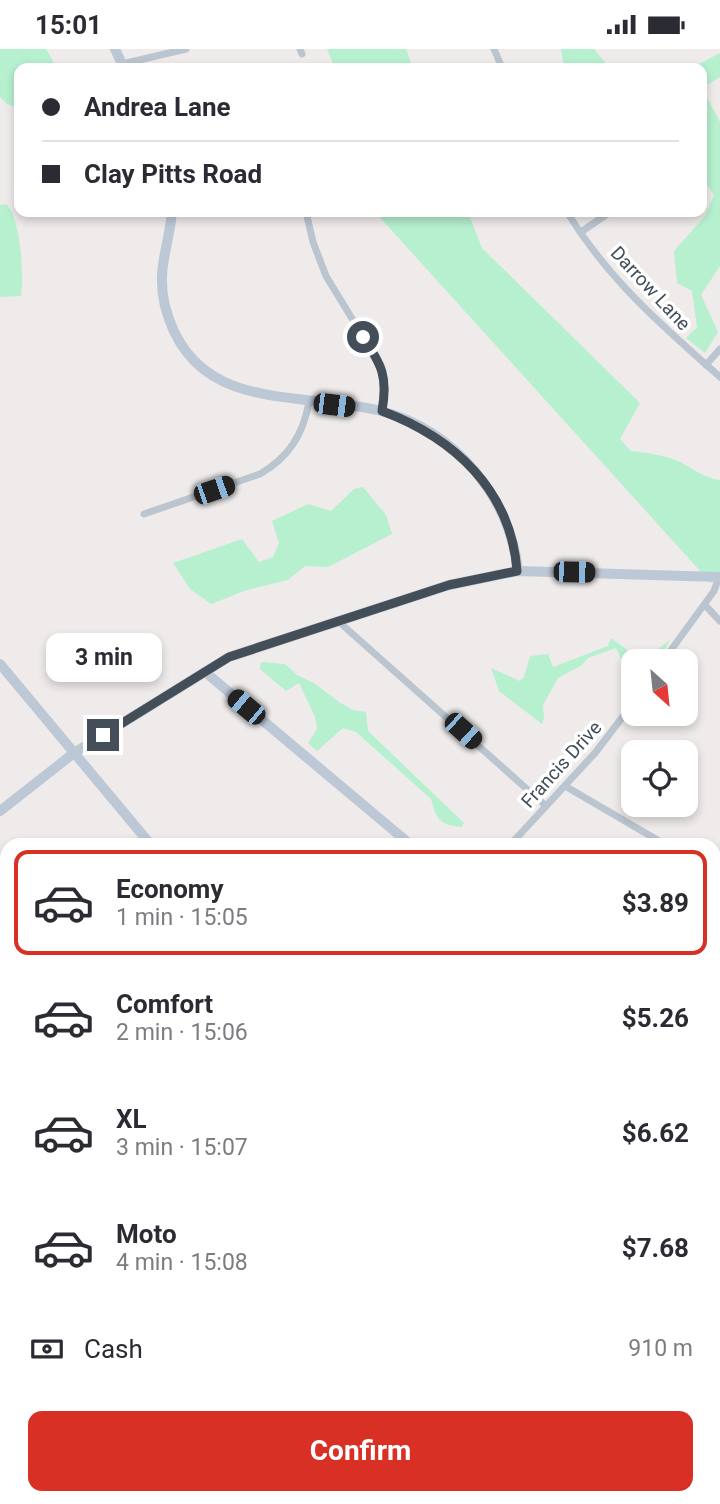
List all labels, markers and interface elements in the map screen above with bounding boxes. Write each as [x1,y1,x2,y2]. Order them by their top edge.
text: 15:01 [35,10,102,40]
text: Andrea Lane [84,92,231,122]
text: Clay Pitts Road [84,159,262,189]
street label: Darrow Lane [606,242,695,335]
route start [347,321,379,353]
car [312,392,357,418]
car [191,473,238,507]
car [553,561,596,583]
callout: 3 min [45,633,161,683]
text: 3 min [75,644,133,671]
north arrow [621,649,698,726]
map controls [621,649,698,817]
car [224,685,269,729]
car [441,709,486,753]
street label: Francis Drive [516,716,606,813]
route end [87,719,119,751]
button: locate [621,740,698,817]
icon: car [32,871,95,934]
text: Economy [116,874,223,904]
text: $3.89 [622,888,689,918]
text: 1 min · 15:05 [116,904,248,931]
icon: car [32,986,95,1049]
text: Comfort [116,989,213,1019]
text: $5.26 [622,1003,689,1033]
text: 2 min · 15:06 [116,1019,248,1046]
icon: car [32,1101,95,1164]
text: XL [116,1104,147,1134]
text: $6.62 [622,1118,689,1148]
text: 3 min · 15:07 [116,1134,248,1161]
icon: car [32,1216,95,1279]
text: Moto [116,1219,177,1249]
text: $7.68 [622,1233,689,1263]
text: 4 min · 15:08 [116,1249,248,1276]
icon: cash [28,1330,66,1368]
text: Cash [84,1334,143,1364]
text: 910 m [628,1335,693,1362]
button: Confirm [28,1411,693,1491]

